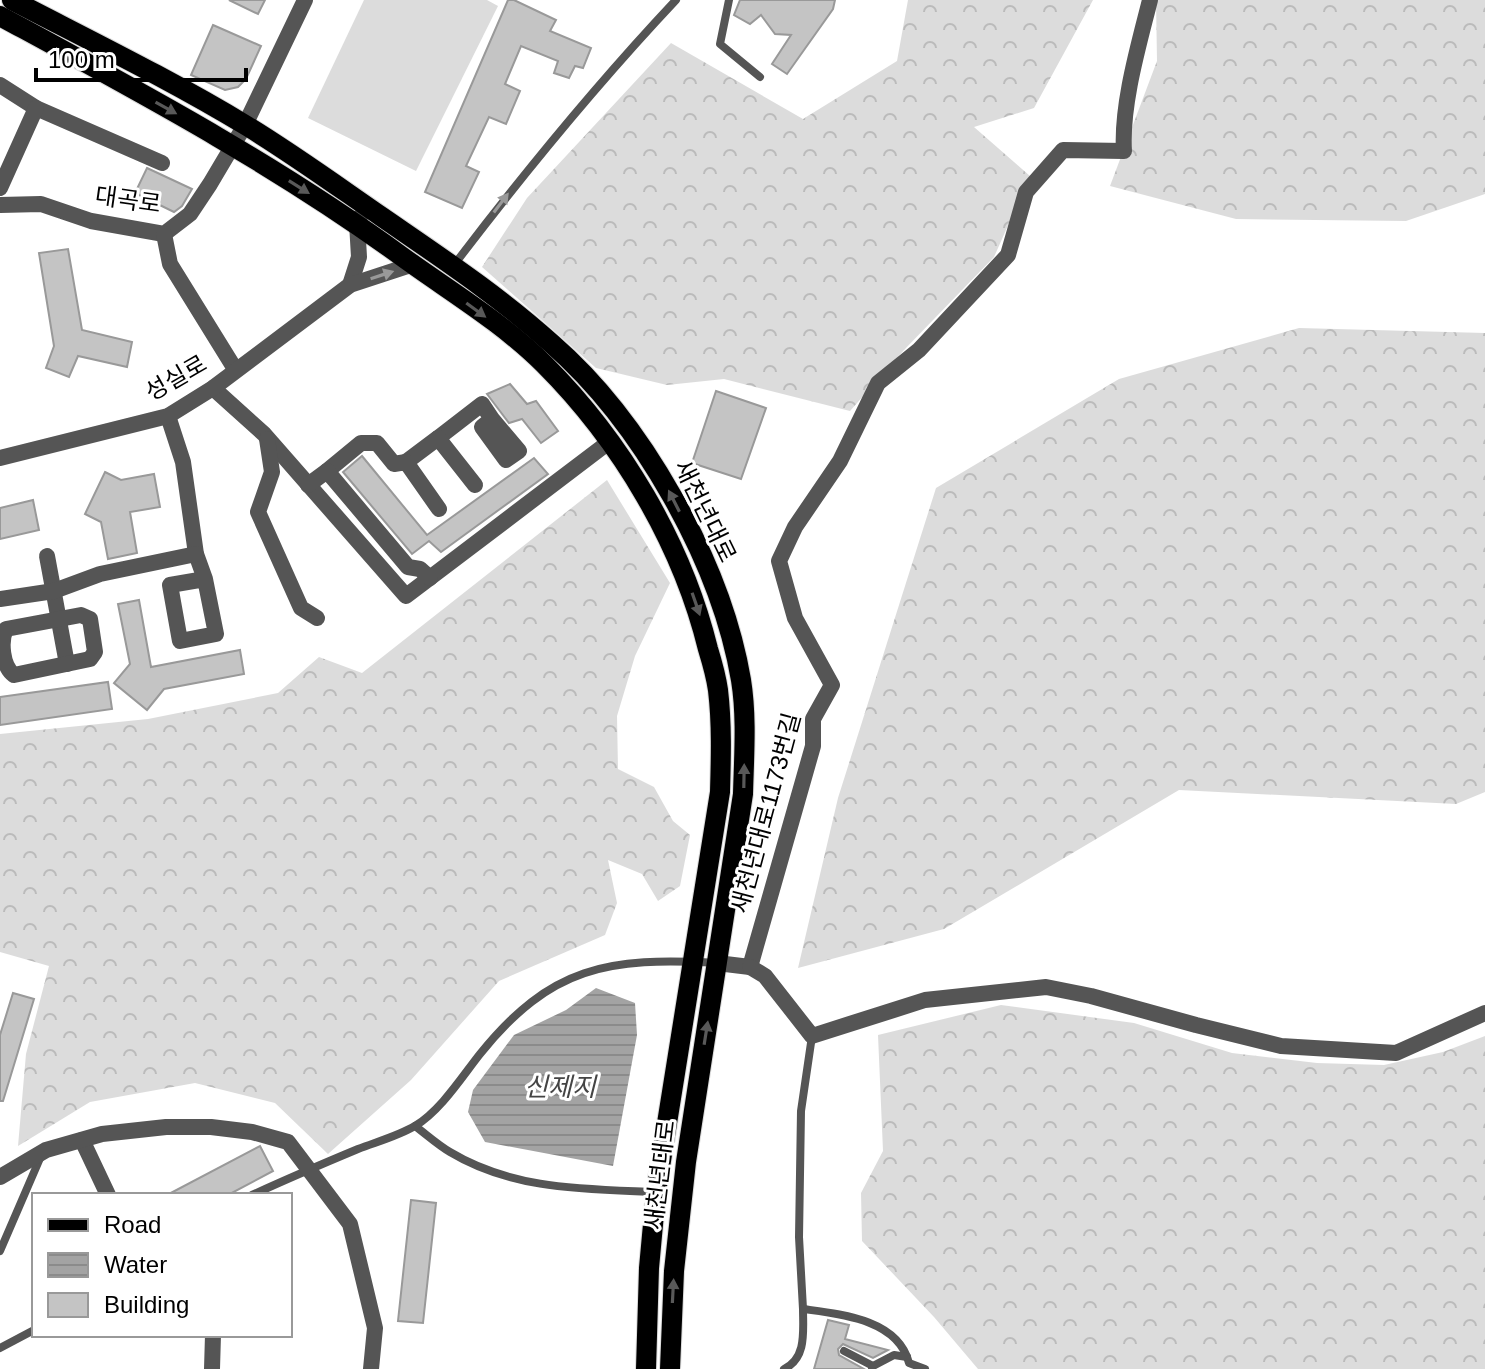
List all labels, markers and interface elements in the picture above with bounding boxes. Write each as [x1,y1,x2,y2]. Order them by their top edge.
scale bar [36,32,246,82]
text: 100 m [48,46,115,73]
one-way arrow [155,101,178,114]
one-way arrow [289,179,310,194]
street label: 대곡로 [93,182,163,217]
one-way arrow [492,193,508,213]
one-way arrow [370,268,394,280]
one-way arrow [466,302,487,318]
street label: 성실로 [140,349,211,406]
street label: 새천년대로 [669,455,742,566]
one-way arrow [667,490,681,513]
one-way arrow [690,592,702,616]
street label: 새천년대로1173번길 [726,710,805,916]
one-way arrow [737,763,750,788]
one-way arrow [700,1020,712,1045]
water label: 신제지 [524,1072,598,1102]
street label: 새천년대로 [639,1119,680,1231]
legend [32,1193,292,1337]
text: Road [104,1211,161,1238]
text: Water [104,1251,167,1278]
one-way arrow [667,1278,680,1303]
text: Building [104,1291,189,1318]

